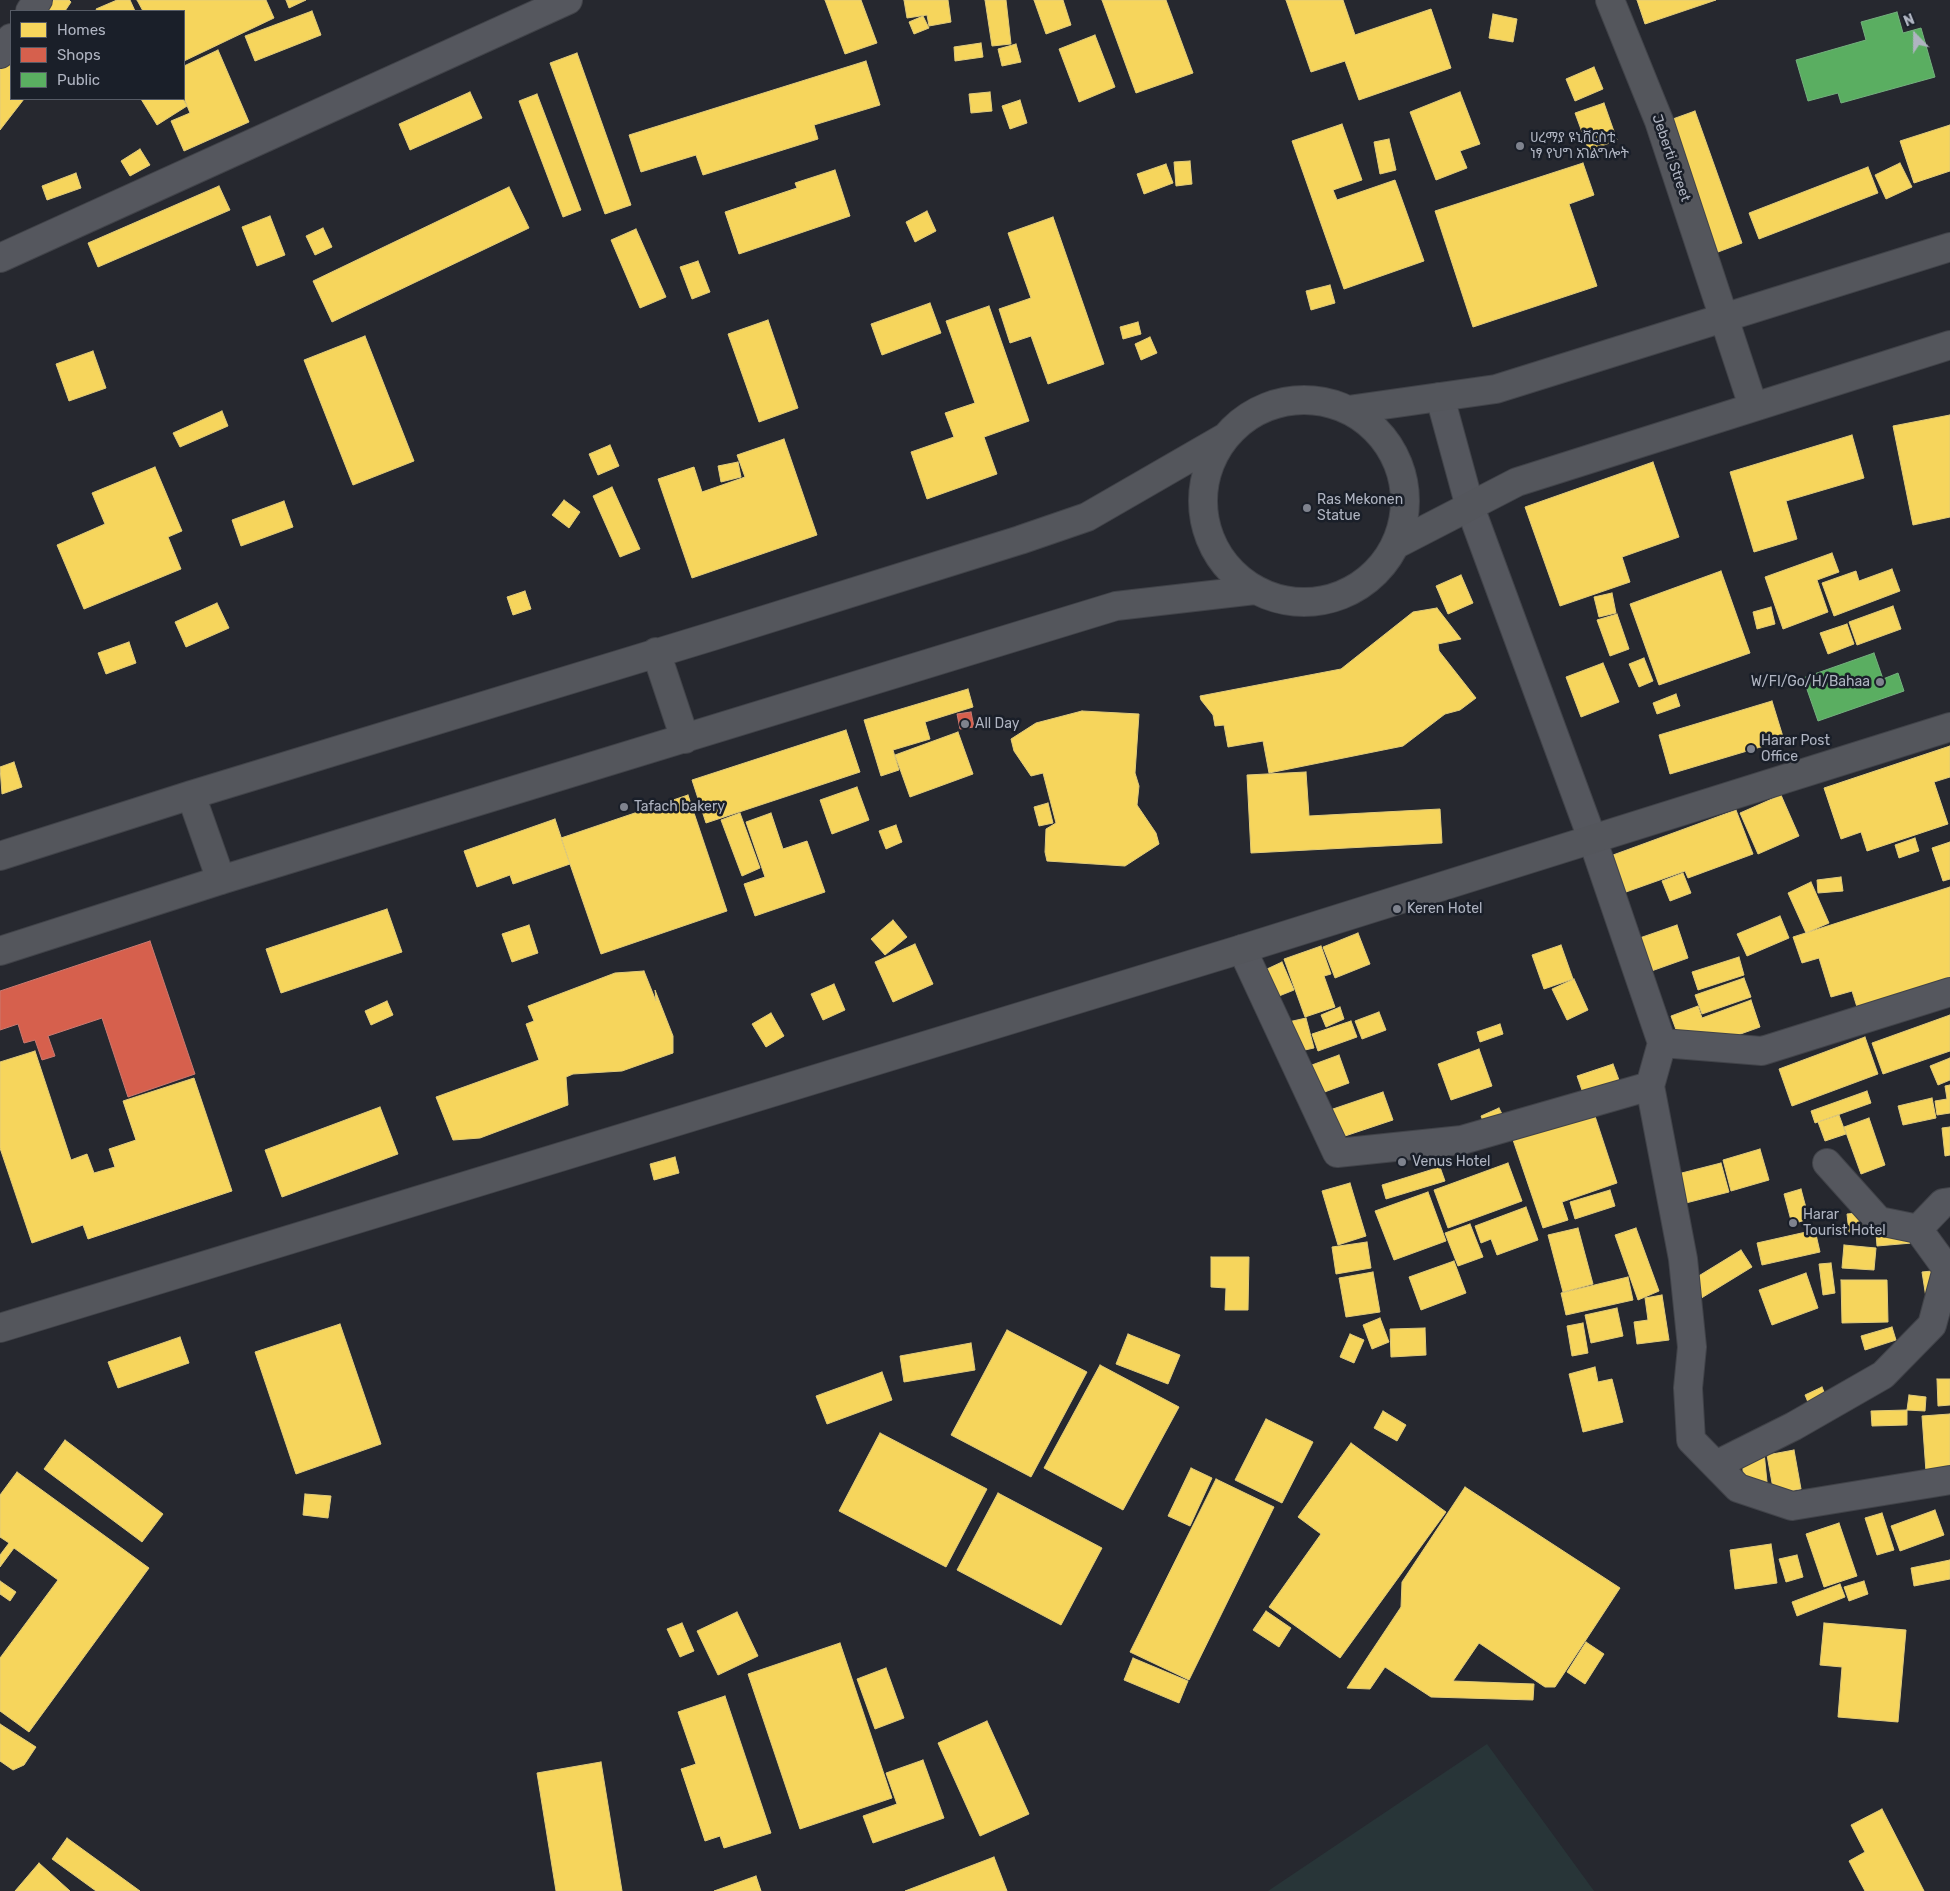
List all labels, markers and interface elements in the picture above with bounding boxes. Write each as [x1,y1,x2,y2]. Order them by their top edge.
legend [10,10,185,100]
north arrow [1890,10,1940,60]
text: N [1901,11,1917,30]
text: Homes [57,21,106,39]
text: Shops [57,46,101,64]
text: Public [57,71,100,89]
street label: Jeberti Street [1648,112,1694,204]
place label: ሀረማያ ዩኒቨርስቲ ነፃ የህግ አገልግሎት [1530,130,1629,162]
marker: ሀረማያ ዩኒቨርስቲ ነፃ የህግ አገልግሎት [1514,140,1526,152]
place label: Ras Mekonen Statue [1317,492,1403,524]
marker: Ras Mekonen Statue [1301,502,1313,514]
place label: W/FI/Go/H/Bahaa [1751,674,1870,690]
marker: W/FI/Go/H/Bahaa [1874,676,1886,688]
place label: All Day [975,716,1020,732]
marker: All Day [959,718,971,730]
place label: Harar Post Office [1761,733,1830,766]
marker: Harar Post Office [1745,743,1757,755]
place label: Tafach bakery [634,799,725,815]
marker: Tafach bakery [618,801,630,813]
place label: Keren Hotel [1407,901,1482,917]
marker: Keren Hotel [1391,903,1403,915]
place label: Venus Hotel [1412,1154,1490,1170]
marker: Venus Hotel [1396,1156,1408,1168]
place label: Harar Tourist Hotel [1803,1207,1886,1240]
marker: Harar Tourist Hotel [1787,1217,1799,1229]

